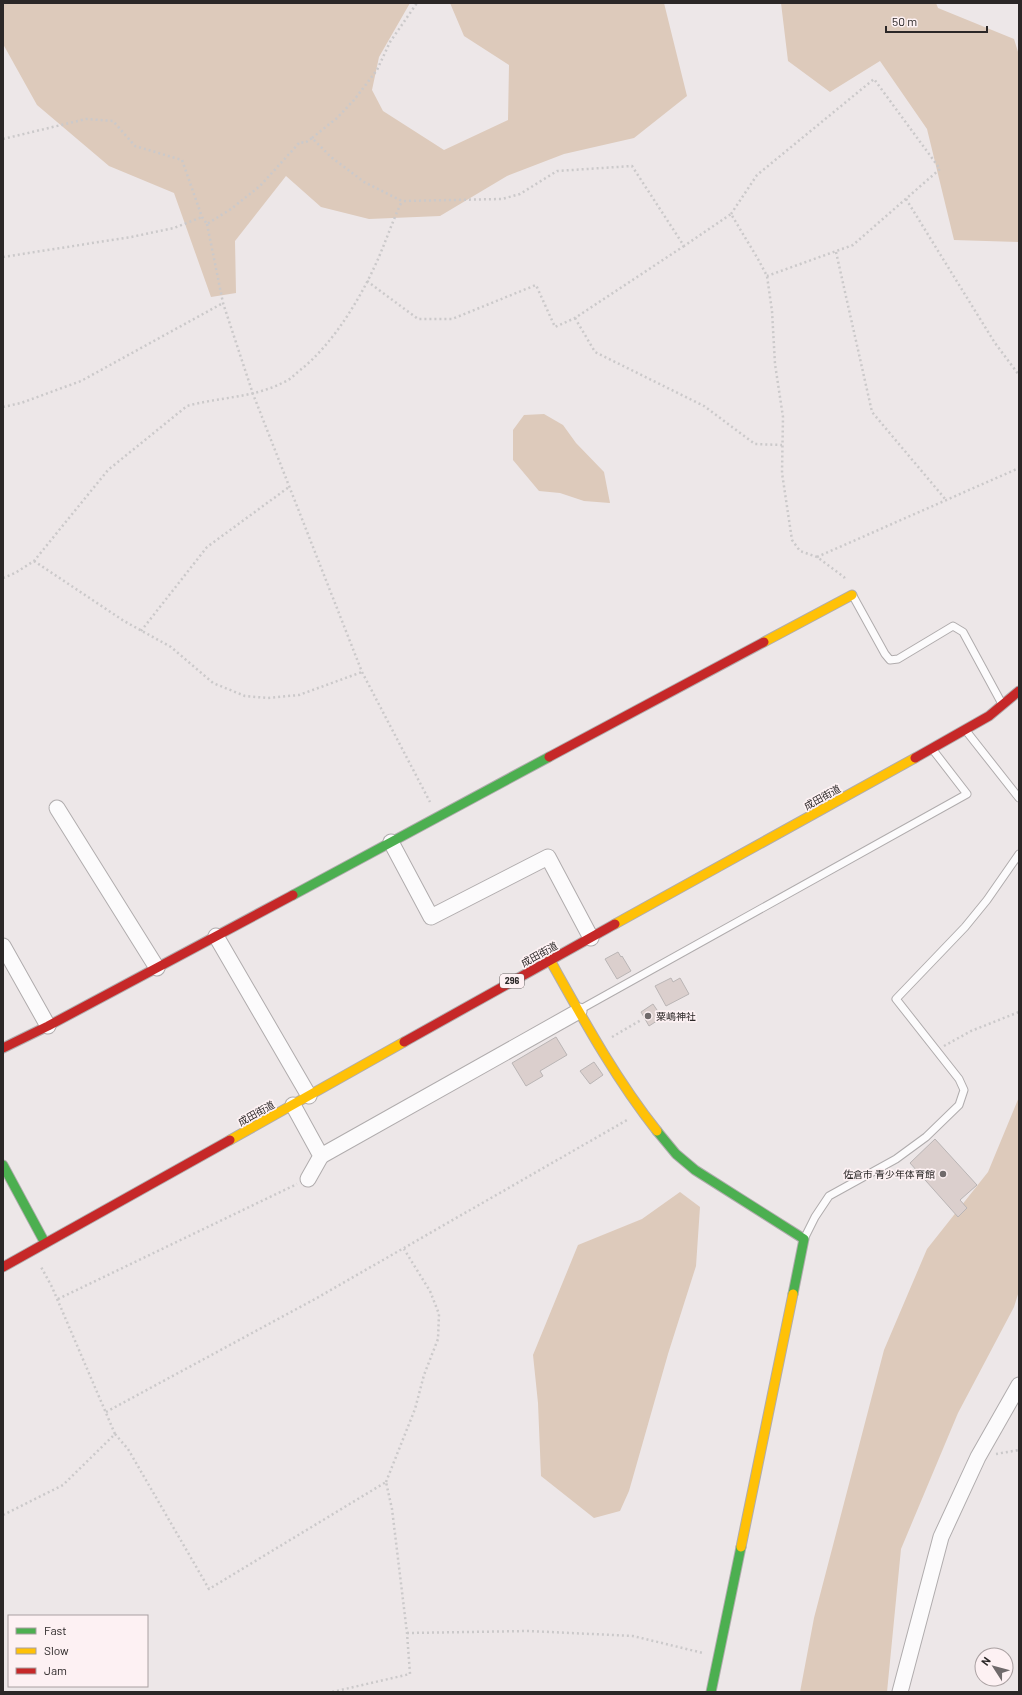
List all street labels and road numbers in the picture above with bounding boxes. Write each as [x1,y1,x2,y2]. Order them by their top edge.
street label: 成田街道 [802,782,842,812]
street label: 成田街道 [519,939,559,969]
road number: 296 [500,974,524,988]
street label: 成田街道 [236,1098,276,1128]

